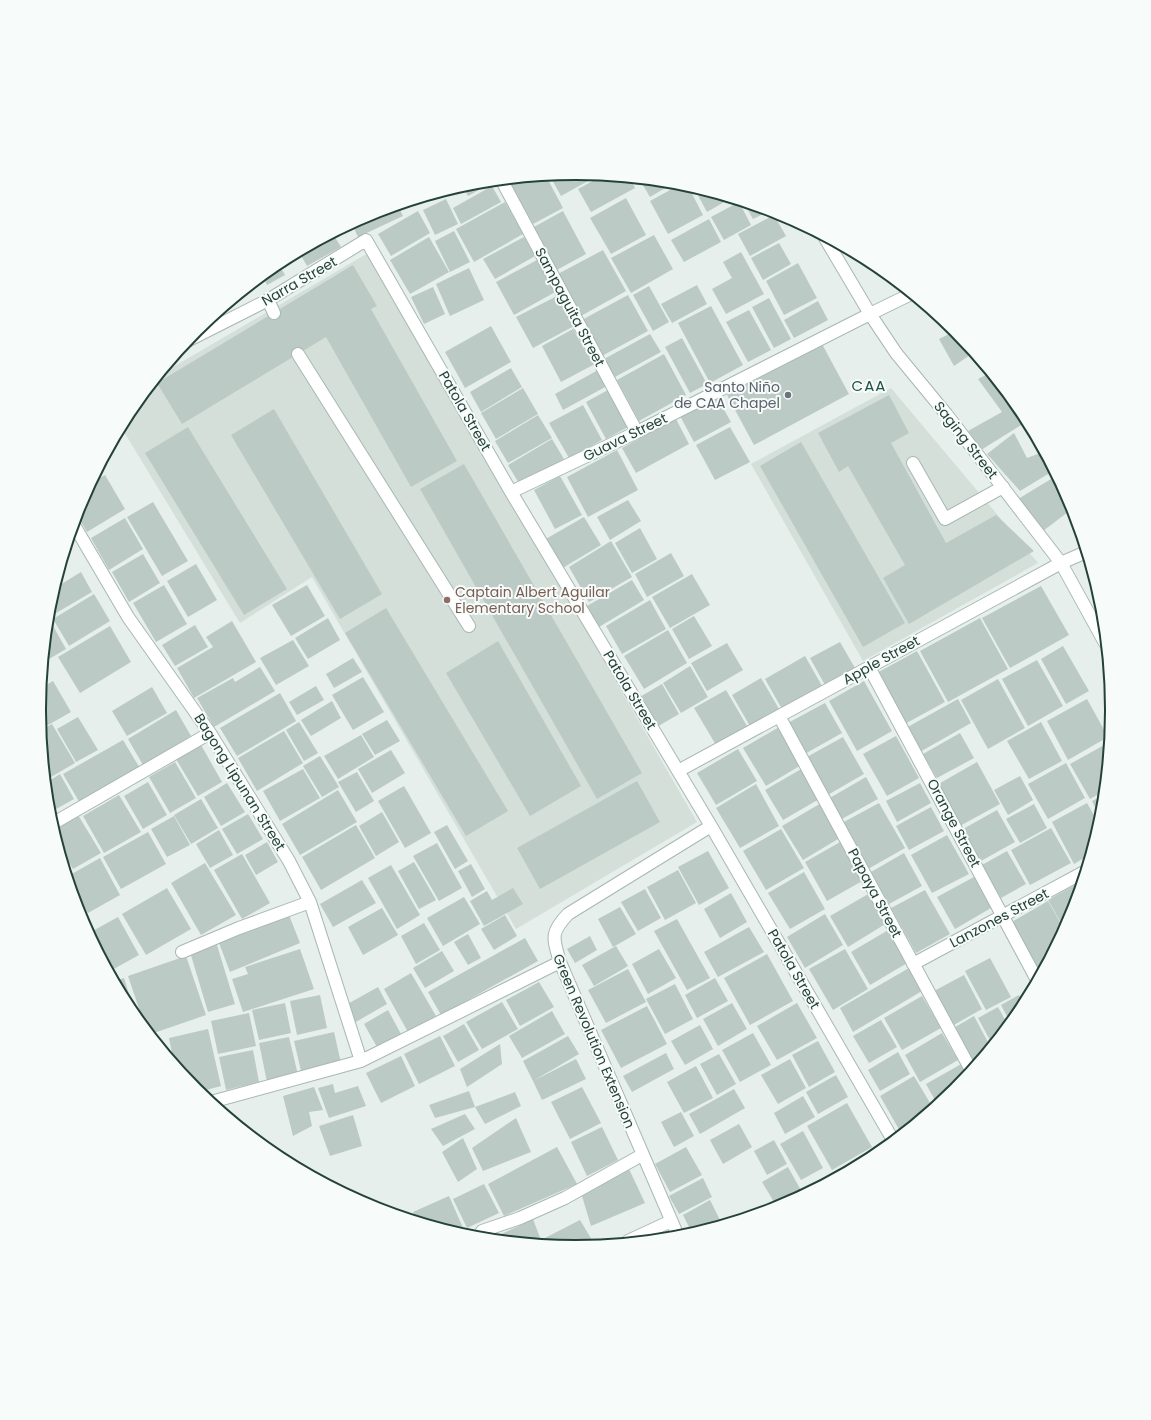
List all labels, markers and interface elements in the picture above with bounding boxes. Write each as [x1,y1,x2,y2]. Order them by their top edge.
street label: Sampaguita Street [530,244,610,370]
street label: Narra Street [258,251,340,311]
street label: Patola Street [434,367,496,455]
district label: CAA [852,375,886,396]
place label: Santo Niño de CAA Chapel [674,377,780,413]
marker: Santo Niño de CAA Chapel [783,390,793,400]
street label: Saging Street [929,397,1003,483]
street label: Guava Street [580,408,670,466]
place label: Captain Albert Aguilar Elementary School [455,582,610,618]
marker: Captain Albert Aguilar Elementary School [442,595,452,605]
street label: Apple Street [839,631,923,689]
street label: Patola Street [598,647,662,733]
street label: Bagong Lipunan Street [189,709,291,855]
street label: Orange Street [922,775,986,871]
street label: Papaya Street [843,845,907,941]
street label: Lanzones Street [946,883,1052,953]
street label: Patola Street [763,925,825,1013]
street label: Green Revolution Extension [548,951,640,1131]

